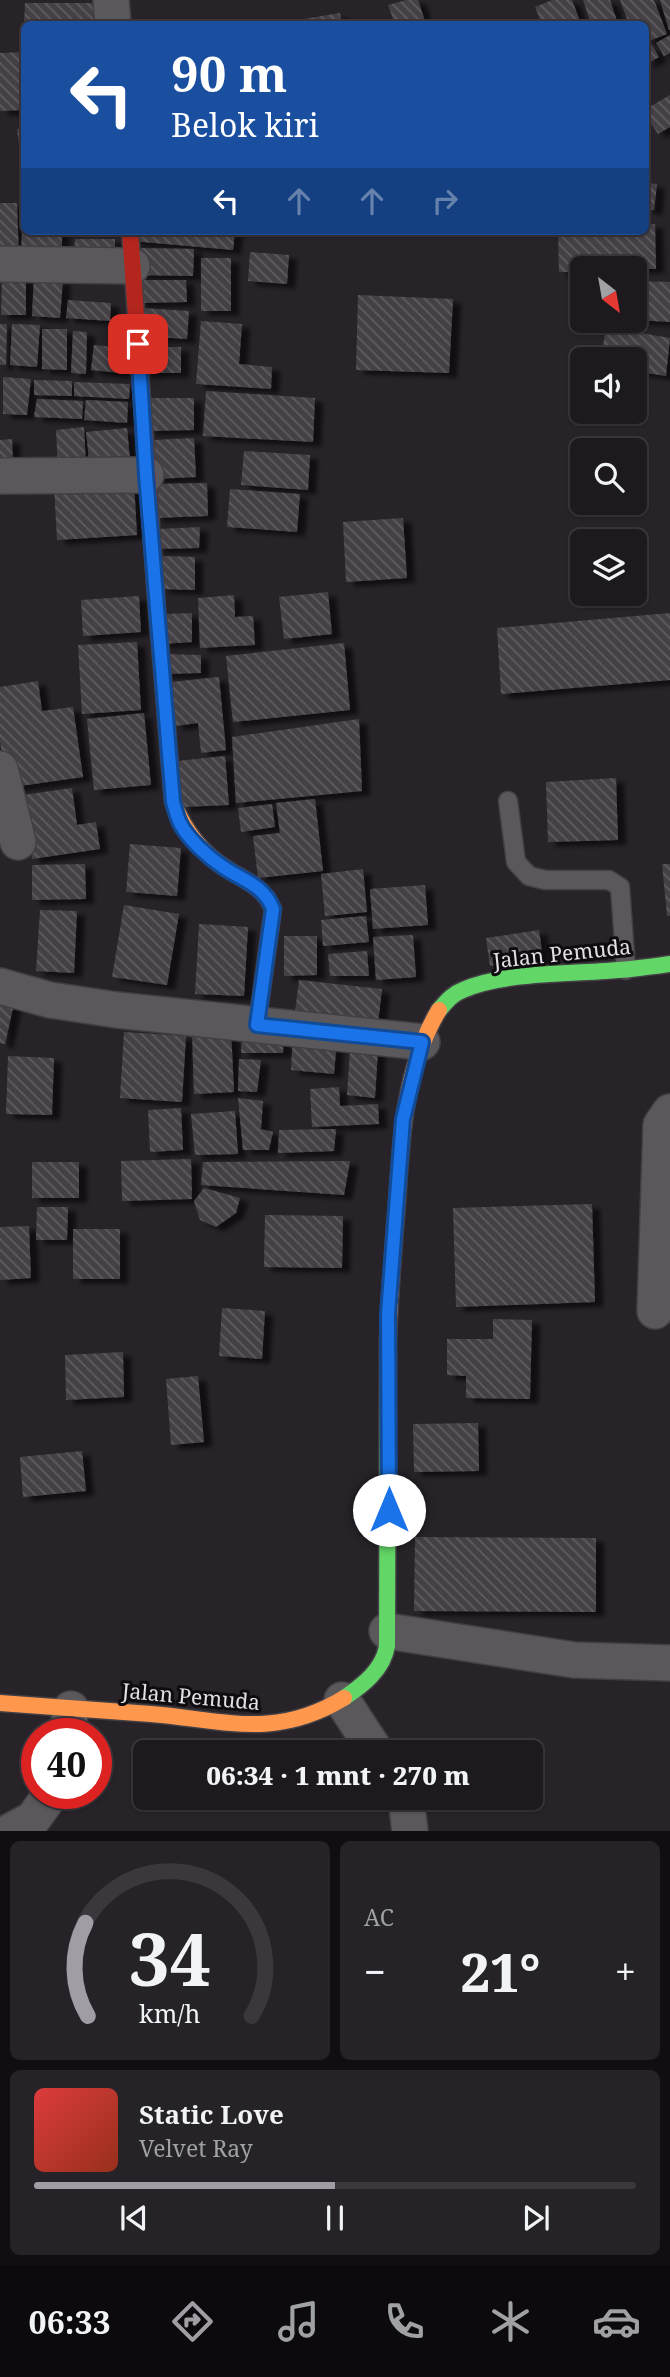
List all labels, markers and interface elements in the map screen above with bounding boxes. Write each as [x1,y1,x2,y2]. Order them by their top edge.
text: 90 m [171,40,287,106]
icon: left [56,49,147,140]
text: Belok kiri [171,103,319,146]
icon: left [207,182,245,220]
icon: ahead [280,182,318,220]
icon: ahead [353,182,391,220]
icon: right [426,182,464,220]
north arrow [570,256,648,332]
map controls [570,256,647,606]
pin [108,314,168,374]
icon: arrive [119,325,157,363]
button: sound [570,347,647,424]
button: search [570,438,647,515]
button: layers [570,529,647,606]
street label: Jalan Pemuda [491,932,632,974]
position arrow [352,1473,426,1547]
street label: Jalan Pemuda [120,1676,261,1716]
speed limit sign: 40 [21,1718,112,1809]
text: 06:34 · 1 mnt · 270 m [206,1757,470,1793]
text: AC [364,1901,394,1933]
text: 34 [129,1909,211,2008]
text: 21° [460,1936,540,2007]
text: − [364,1945,386,1997]
text: + [615,1945,636,1997]
text: km/h [139,1996,201,2030]
text: Static Love [139,2096,284,2132]
text: Velvet Ray [139,2132,253,2164]
icon: previous [115,2199,153,2237]
icon: pause [316,2199,354,2237]
icon: next [517,2199,555,2237]
icon: directions [168,2297,217,2346]
icon: music [274,2297,323,2346]
icon: phone [380,2297,429,2346]
icon: climate [486,2297,535,2346]
icon: car [592,2297,641,2346]
text: 06:33 [29,2300,111,2343]

